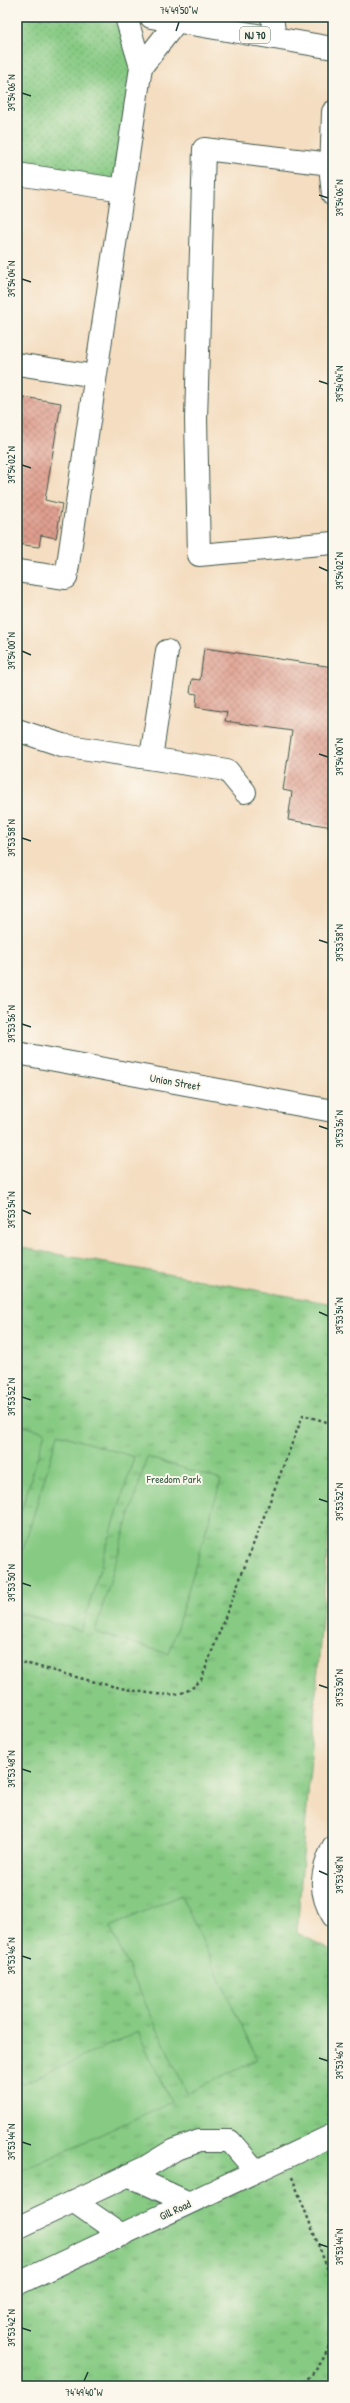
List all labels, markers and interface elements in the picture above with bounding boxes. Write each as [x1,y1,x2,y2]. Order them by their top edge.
text: 74°49'50"W [160,4,199,17]
road number: NJ 70 [240,27,270,43]
text: 39°54'06"N [5,75,18,111]
text: 39°54'06"N [333,180,346,216]
text: 39°54'04"N [5,261,18,297]
text: 39°54'04"N [333,366,346,402]
text: 39°54'02"N [5,446,18,484]
text: 39°54'02"N [333,552,346,590]
text: 39°54'00"N [5,632,18,670]
text: 39°54'00"N [333,738,346,776]
text: 39°53'58"N [5,819,18,857]
text: 39°53'58"N [333,924,346,962]
text: 39°53'56"N [5,1005,18,1043]
street label: Union Street [149,1071,202,1093]
text: 39°53'56"N [333,1110,346,1148]
text: 39°53'54"N [5,1191,18,1229]
text: 39°53'54"N [333,1297,346,1335]
text: 39°53'52"N [5,1378,18,1416]
park label: Freedom Park [146,1472,202,1486]
text: 39°53'52"N [333,1483,346,1521]
text: 39°53'50"N [5,1564,18,1602]
text: 39°53'50"N [333,1669,346,1707]
text: 39°53'48"N [5,1750,18,1788]
text: 39°53'48"N [333,1856,346,1894]
text: 39°53'46"N [5,1938,18,1974]
text: 39°53'46"N [333,2043,346,2079]
text: 39°53'44"N [5,2124,18,2160]
street label: Gill Road [157,2196,194,2223]
text: 39°53'44"N [333,2229,346,2265]
text: 39°53'42"N [5,2309,18,2347]
text: 74°49'40"W [65,2386,104,2399]

